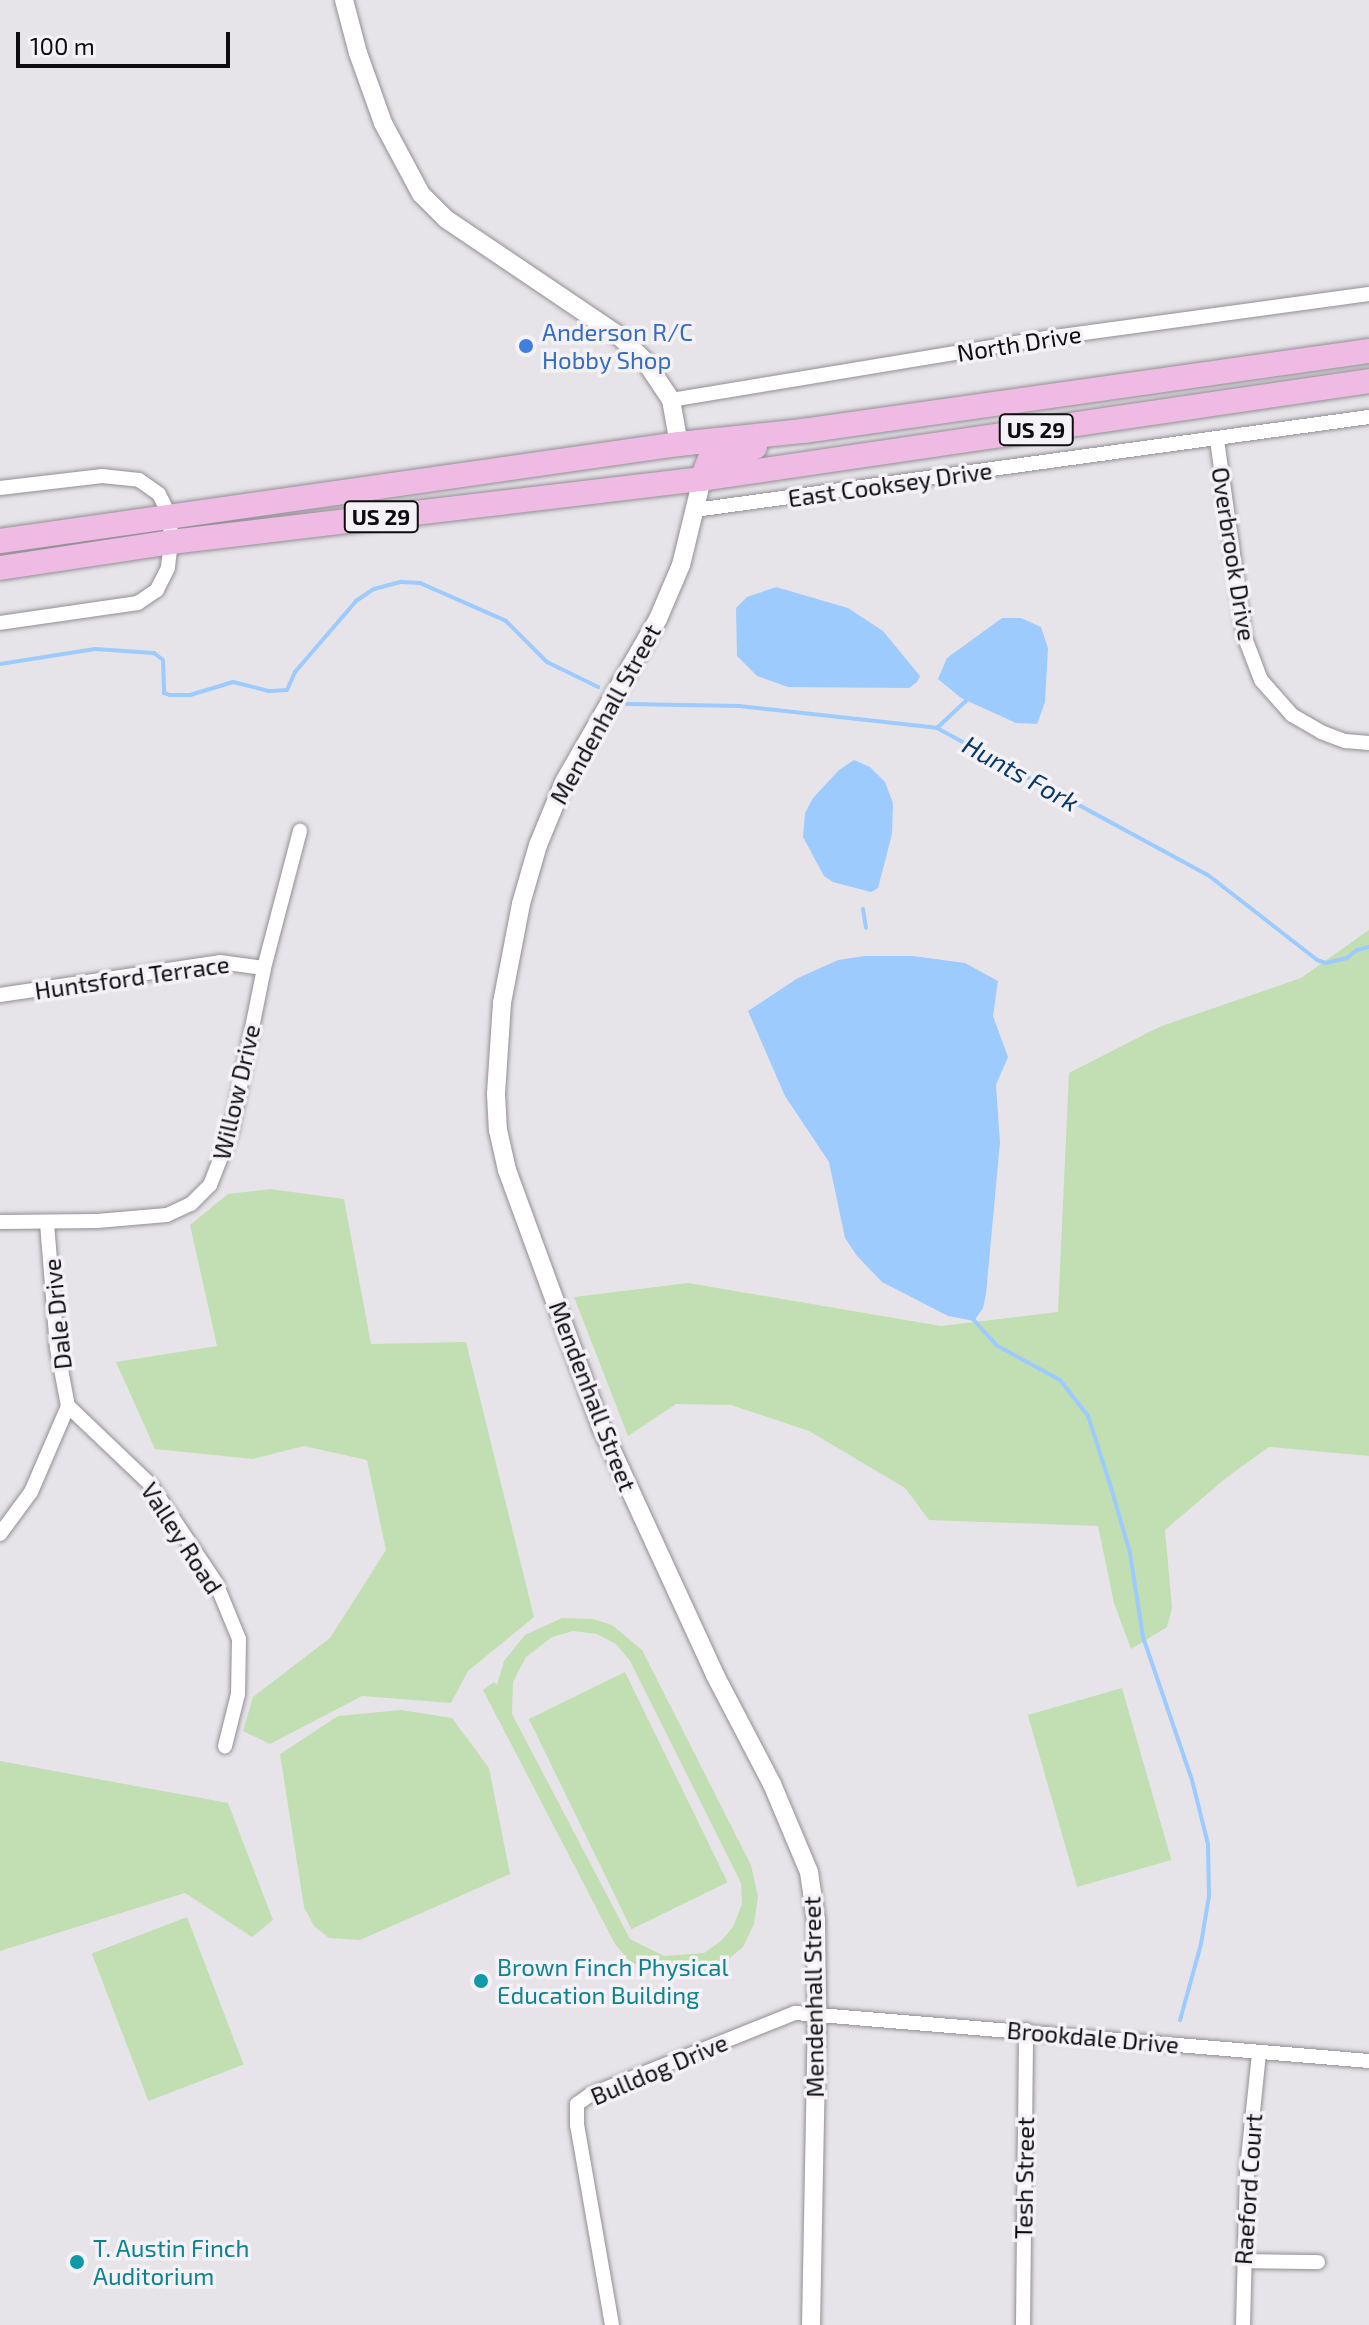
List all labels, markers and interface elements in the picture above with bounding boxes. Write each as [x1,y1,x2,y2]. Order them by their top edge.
scale bar [20,16,234,66]
text: 100 m [30,31,95,60]
place label: Anderson R/C Hobby Shop [542,318,693,374]
street label: North Drive [955,319,1083,367]
marker: Anderson R/C Hobby Shop [517,337,535,355]
road number: US 29 [998,412,1074,448]
street label: East Cooksey Drive [786,455,994,513]
street label: Overbrook Drive [1206,465,1262,643]
road number: US 29 [343,499,419,535]
street label: Mendenhall Street [543,619,667,809]
water label: Hunts Fork [957,728,1085,818]
street label: Huntsford Terrace [32,949,232,1005]
street label: Willow Drive [206,1021,266,1163]
street label: Dale Drive [37,1257,77,1371]
street label: Mendenhall Street [543,1297,643,1495]
street label: Valley Road [135,1477,229,1599]
street label: Mendenhall Street [797,1896,829,2098]
place label: Brown Finch Physical Education Building [497,1953,729,2009]
marker: Brown Finch Physical Education Building [472,1972,490,1990]
street label: Brookdale Drive [1006,2015,1180,2059]
street label: Bulldog Drive [586,2027,732,2111]
street label: Raeford Court [1228,2112,1268,2266]
street label: Tesh Street [1009,2117,1039,2239]
place label: T. Austin Finch Auditorium [93,2234,250,2290]
marker: T. Austin Finch Auditorium [68,2253,86,2271]

